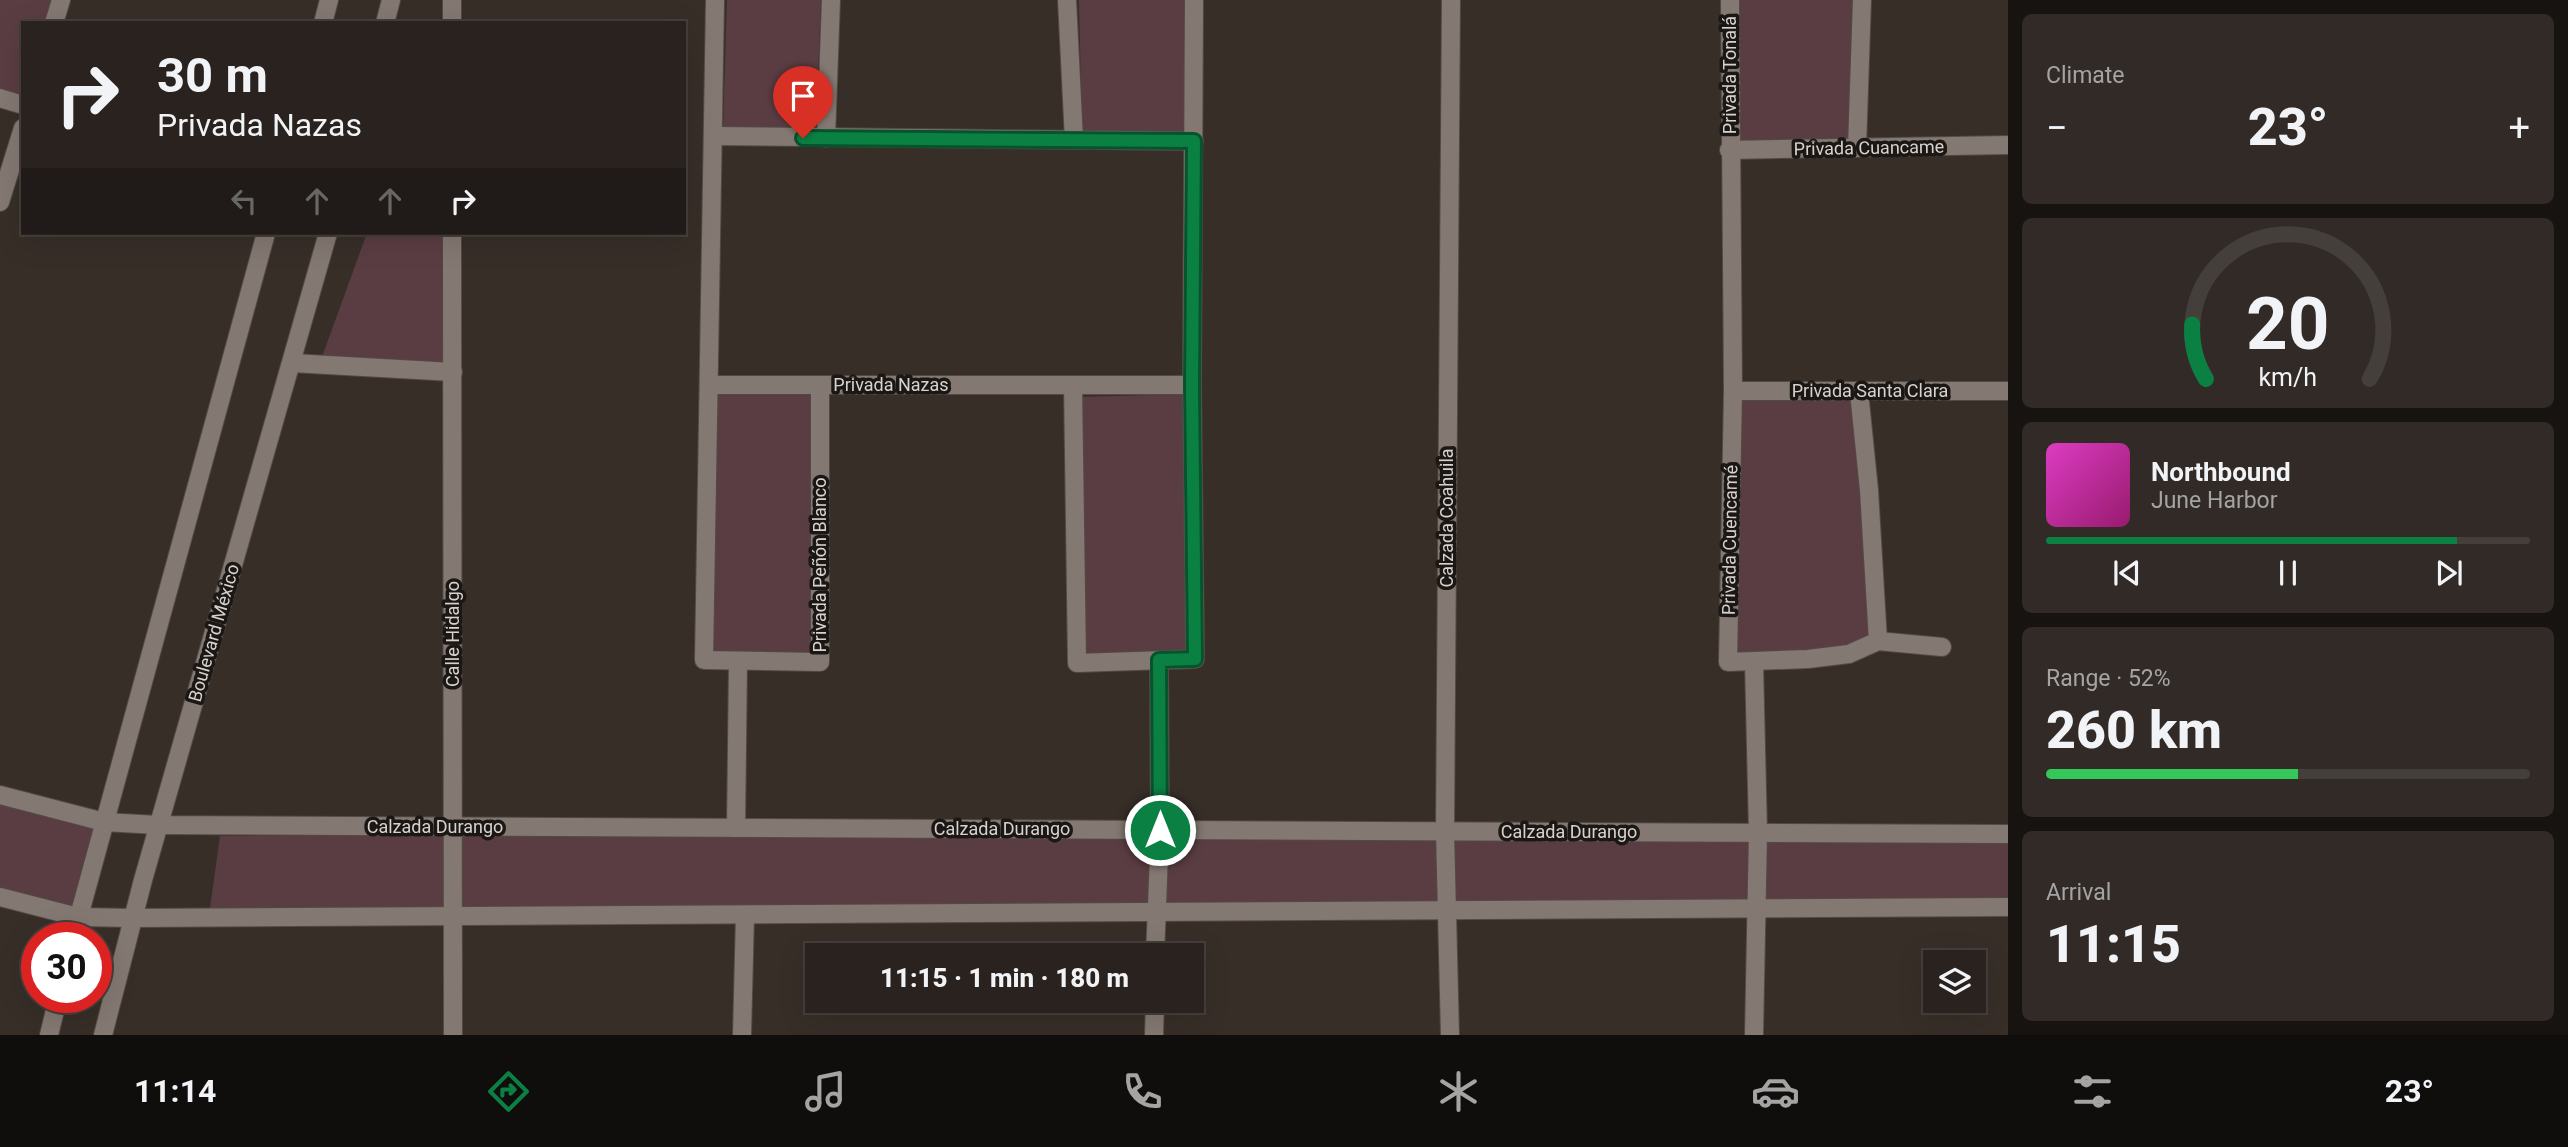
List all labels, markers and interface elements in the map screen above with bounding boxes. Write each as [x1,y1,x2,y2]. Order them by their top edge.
street label: Privada Tonalá [1719,16,1740,134]
text: 30 m [157,47,268,104]
icon: right [42,49,133,140]
text: Climate [2046,62,2125,89]
pin [773,66,833,138]
icon: arrive [784,77,822,115]
text: 23° [2248,97,2328,158]
text: Privada Nazas [157,106,362,144]
text: − [2046,106,2068,150]
text: + [2508,106,2530,150]
street label: Privada Cuancame [1794,136,1944,159]
icon: left [225,182,263,220]
icon: ahead [298,182,336,220]
icon: ahead [371,182,409,220]
icon: right [444,182,482,220]
text: 20 [2246,282,2330,368]
text: km/h [2259,363,2317,392]
street label: Privada Nazas [833,374,949,395]
street label: Privada Santa Clara [1792,380,1948,401]
street label: Calzada Coahuila [1436,448,1457,588]
text: Northbound [2151,457,2291,487]
street label: Privada Cuencamé [1718,465,1741,615]
street label: Privada Peñón Blanco [809,477,830,653]
text: June Harbor [2151,487,2278,514]
icon: previous [2108,554,2146,592]
icon: pause [2269,554,2307,592]
icon: next [2430,554,2468,592]
street label: Boulevard México [184,562,243,704]
street label: Calle Hidalgo [442,581,463,687]
text: Range · 52% [2046,665,2171,692]
text: 260 km [2046,700,2222,761]
position arrow [1123,793,1197,867]
street label: Calzada Durango [367,816,503,837]
street label: Calzada Durango [934,818,1070,839]
street label: Calzada Durango [1501,821,1637,842]
text: Arrival [2046,879,2111,906]
text: 11:15 [2046,914,2181,975]
speed limit sign: 30 [21,922,112,1013]
map controls [1923,950,1986,1013]
button: layers [1923,950,1986,1013]
text: 11:15 · 1 min · 180 m [880,963,1129,993]
icon: directions [484,1067,533,1116]
icon: music [801,1067,850,1116]
icon: phone [1118,1067,1167,1116]
icon: climate [1434,1067,1483,1116]
icon: car [1751,1067,1800,1116]
icon: filters [2068,1067,2117,1116]
text: 11:14 [134,1072,216,1110]
text: 23° [2385,1072,2434,1110]

